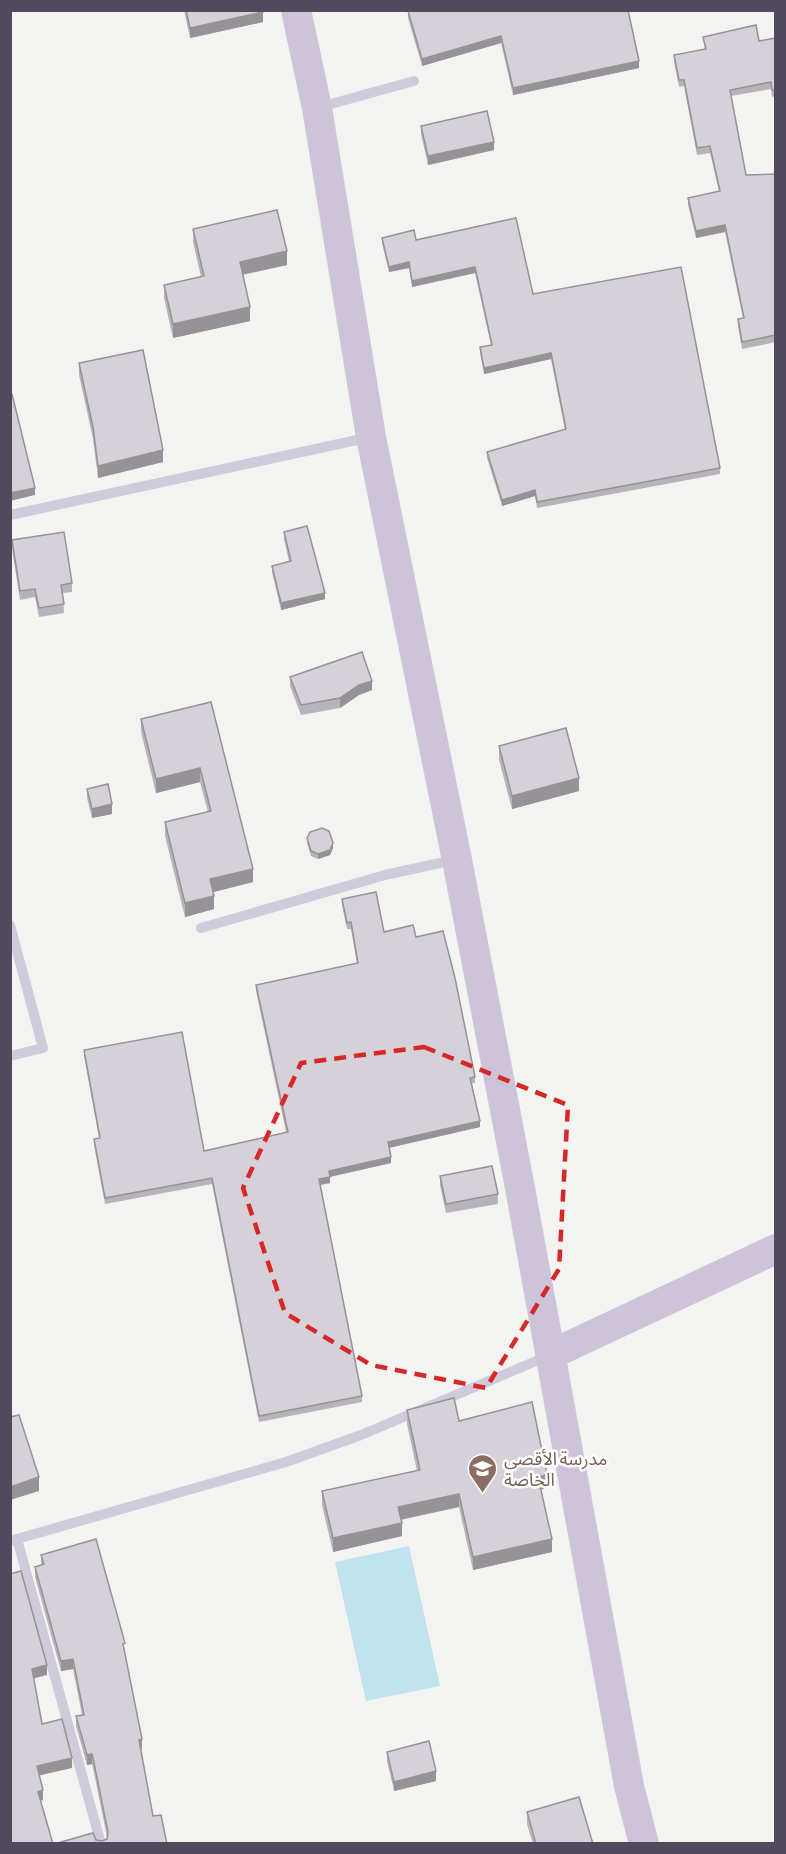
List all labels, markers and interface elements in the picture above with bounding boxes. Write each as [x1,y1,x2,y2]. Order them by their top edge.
place label: مدرسة الأقصى الخاصة [504,1448,608,1490]
school or university icon: مدرسة الأقصى الخاصة [467,1452,499,1494]

